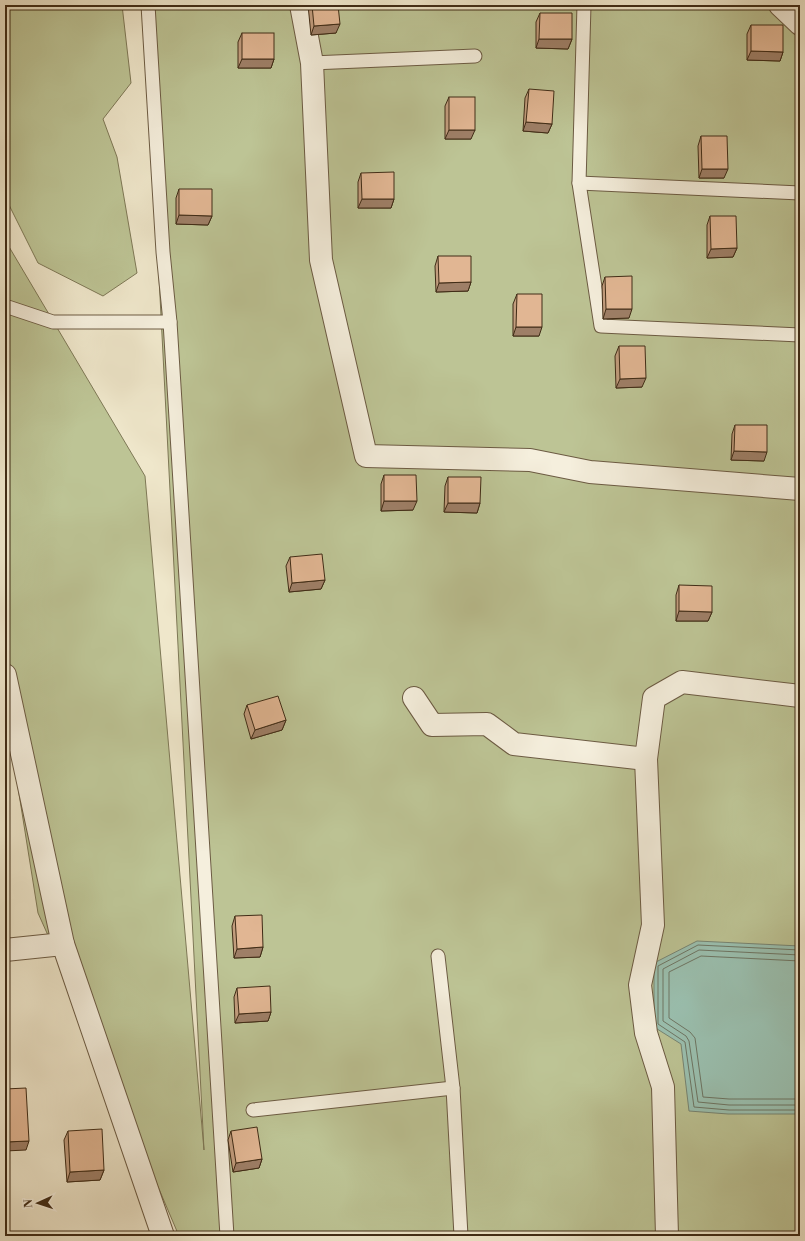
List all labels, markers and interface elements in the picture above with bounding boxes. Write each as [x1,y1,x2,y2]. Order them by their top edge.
north arrow [18,1183,58,1223]
text: N [22,1198,36,1208]

